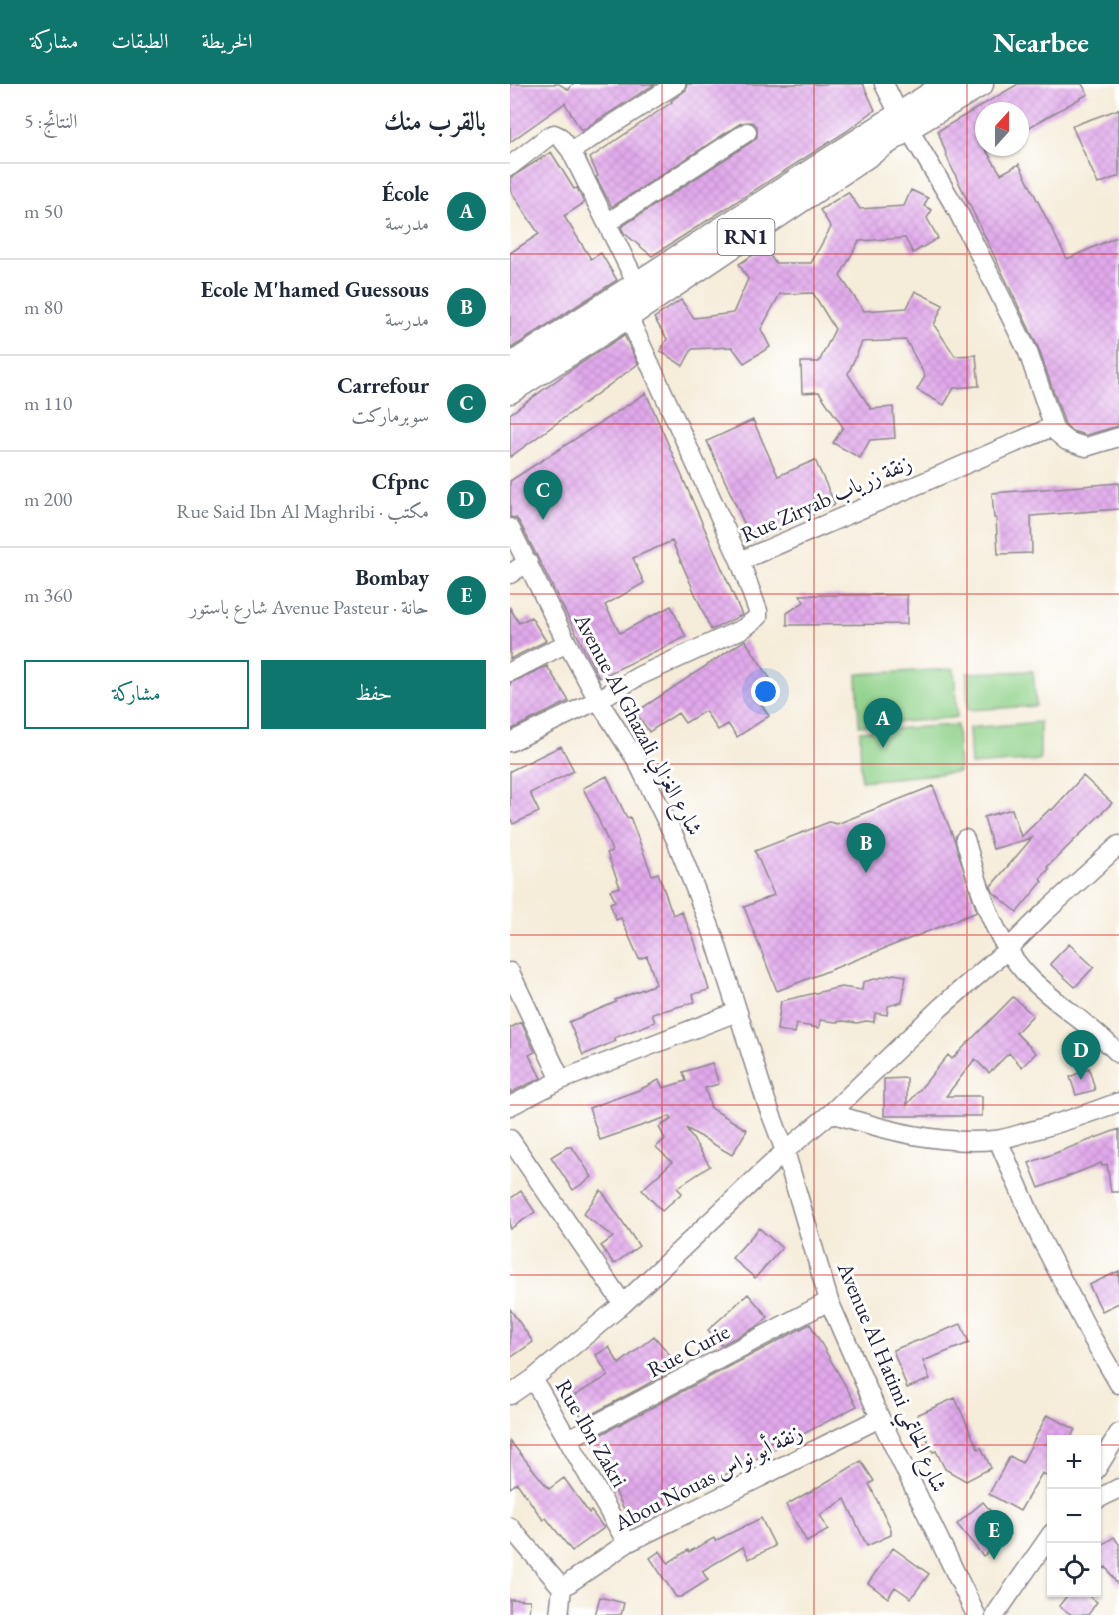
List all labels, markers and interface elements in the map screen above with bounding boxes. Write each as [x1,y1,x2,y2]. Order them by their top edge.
text: Nearbee [993,24,1089,60]
text: مشاركة [30,27,78,54]
text: الطبقات [111,27,168,54]
text: الخريطة [201,27,253,54]
north arrow [975,102,1029,156]
text: بالقرب منك [384,104,486,138]
text: النتائج: 5 [24,108,78,134]
text: École [382,179,429,208]
text: 50 m [24,198,63,224]
text: A [459,198,474,224]
text: مدرسة [385,210,429,236]
road number: RN1 [718,219,774,255]
text: Ecole M'hamed Guessous [201,275,429,304]
text: 80 m [24,294,63,320]
text: B [460,294,473,320]
text: مدرسة [385,306,429,332]
text: Carrefour [337,371,429,400]
text: 110 m [24,390,72,416]
text: C [459,390,474,416]
text: سوبرماركت [351,402,429,428]
street label: Rue Ziryab زنقة زرياب [736,448,916,549]
text: Cfpnc [372,467,429,496]
pin: C [524,470,562,520]
text: 200 m [24,486,72,512]
text: D [459,486,474,512]
text: مكتب · Rue Said Ibn Al Maghribi [176,498,429,524]
text: Bombay [355,563,429,592]
text: 360 m [24,582,72,608]
text: E [461,582,472,608]
text: حانة · Avenue Pasteur شارع باستور [189,594,429,620]
street label: Avenue Al Ghazali شارع الغزالي [564,607,710,842]
button: مشاركة [24,660,249,729]
button: حفظ [261,660,486,729]
your location [751,677,780,706]
pin: A [864,698,902,748]
pin: B [846,824,886,873]
pin: D [1062,1030,1100,1080]
street label: Avenue Al Hatimi شارع الحاتمي [825,1257,954,1499]
street label: Rue Curie [642,1317,735,1384]
street label: Rue Ibn Zakri [549,1374,634,1493]
street label: Abou Nouas زنقة أبو نواس [608,1417,807,1538]
map controls [1047,1435,1101,1597]
button: + [1047,1435,1101,1489]
button: − [1047,1489,1101,1543]
pin: E [974,1510,1014,1560]
button: locate [1047,1543,1101,1597]

